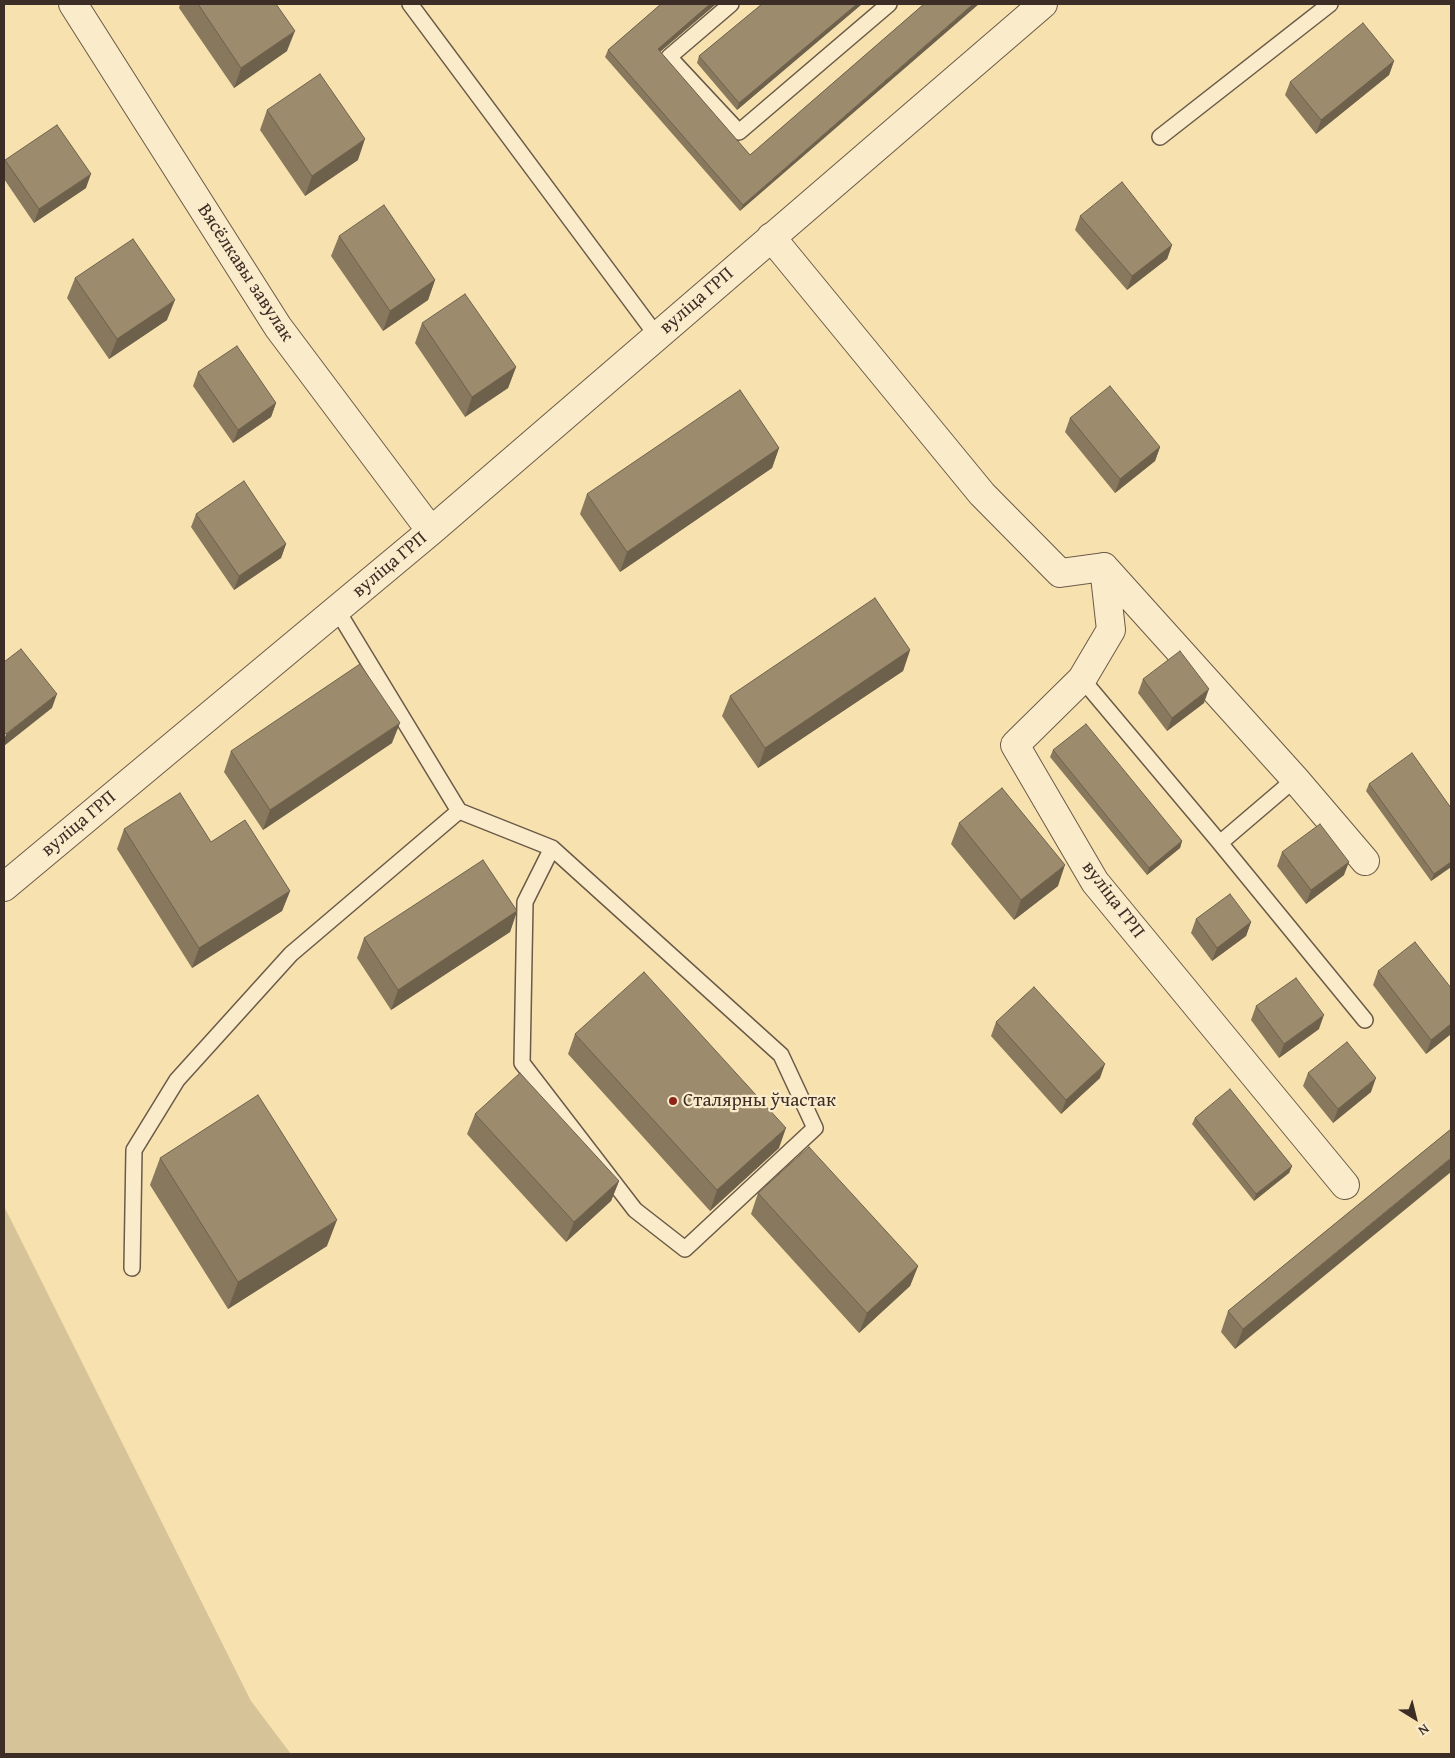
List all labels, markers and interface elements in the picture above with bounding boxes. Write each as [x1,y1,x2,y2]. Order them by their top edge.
street label: Вясёлкавы завулак [192,200,298,346]
street label: вуліца ГРП [655,263,739,339]
street label: вуліца ГРП [348,527,432,603]
street label: вуліца ГРП [37,786,121,862]
street label: вуліца ГРП [1077,857,1149,943]
place label: Сталярны ўчастак [683,1090,836,1112]
marker: Сталярны ўчастак [667,1095,679,1107]
north arrow [1390,1693,1440,1743]
text: N [1414,1719,1433,1741]

